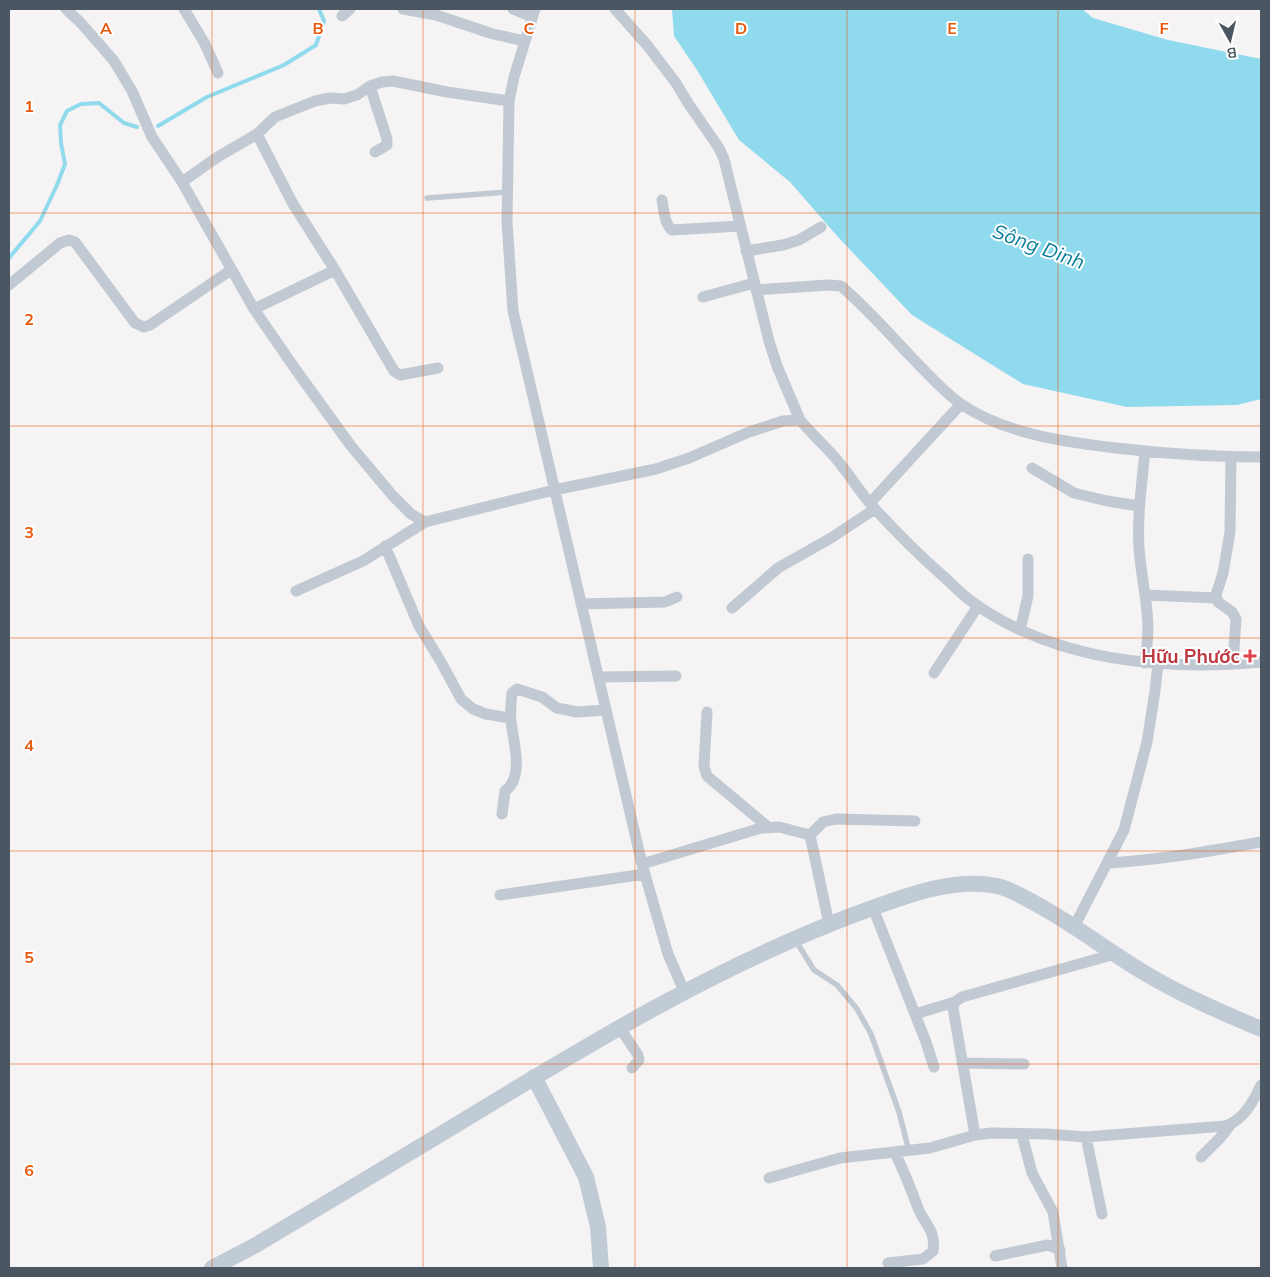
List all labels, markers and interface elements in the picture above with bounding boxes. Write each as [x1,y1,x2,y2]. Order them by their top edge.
north arrow [1205,15,1255,65]
text: A [100,18,112,38]
text: B [312,18,324,38]
text: C [524,18,535,38]
text: D [735,18,747,38]
text: E [947,18,957,38]
text: F [1159,18,1169,38]
text: B [1225,43,1238,63]
text: 1 [24,96,34,116]
water label: Sông Dinh [990,218,1088,274]
text: 2 [24,309,34,329]
text: 3 [24,522,34,542]
place label: Hữu Phước [1141,644,1240,668]
marker: Hữu Phước [1244,650,1256,662]
text: 4 [24,735,34,755]
text: 5 [24,947,34,967]
text: 6 [24,1160,34,1180]

